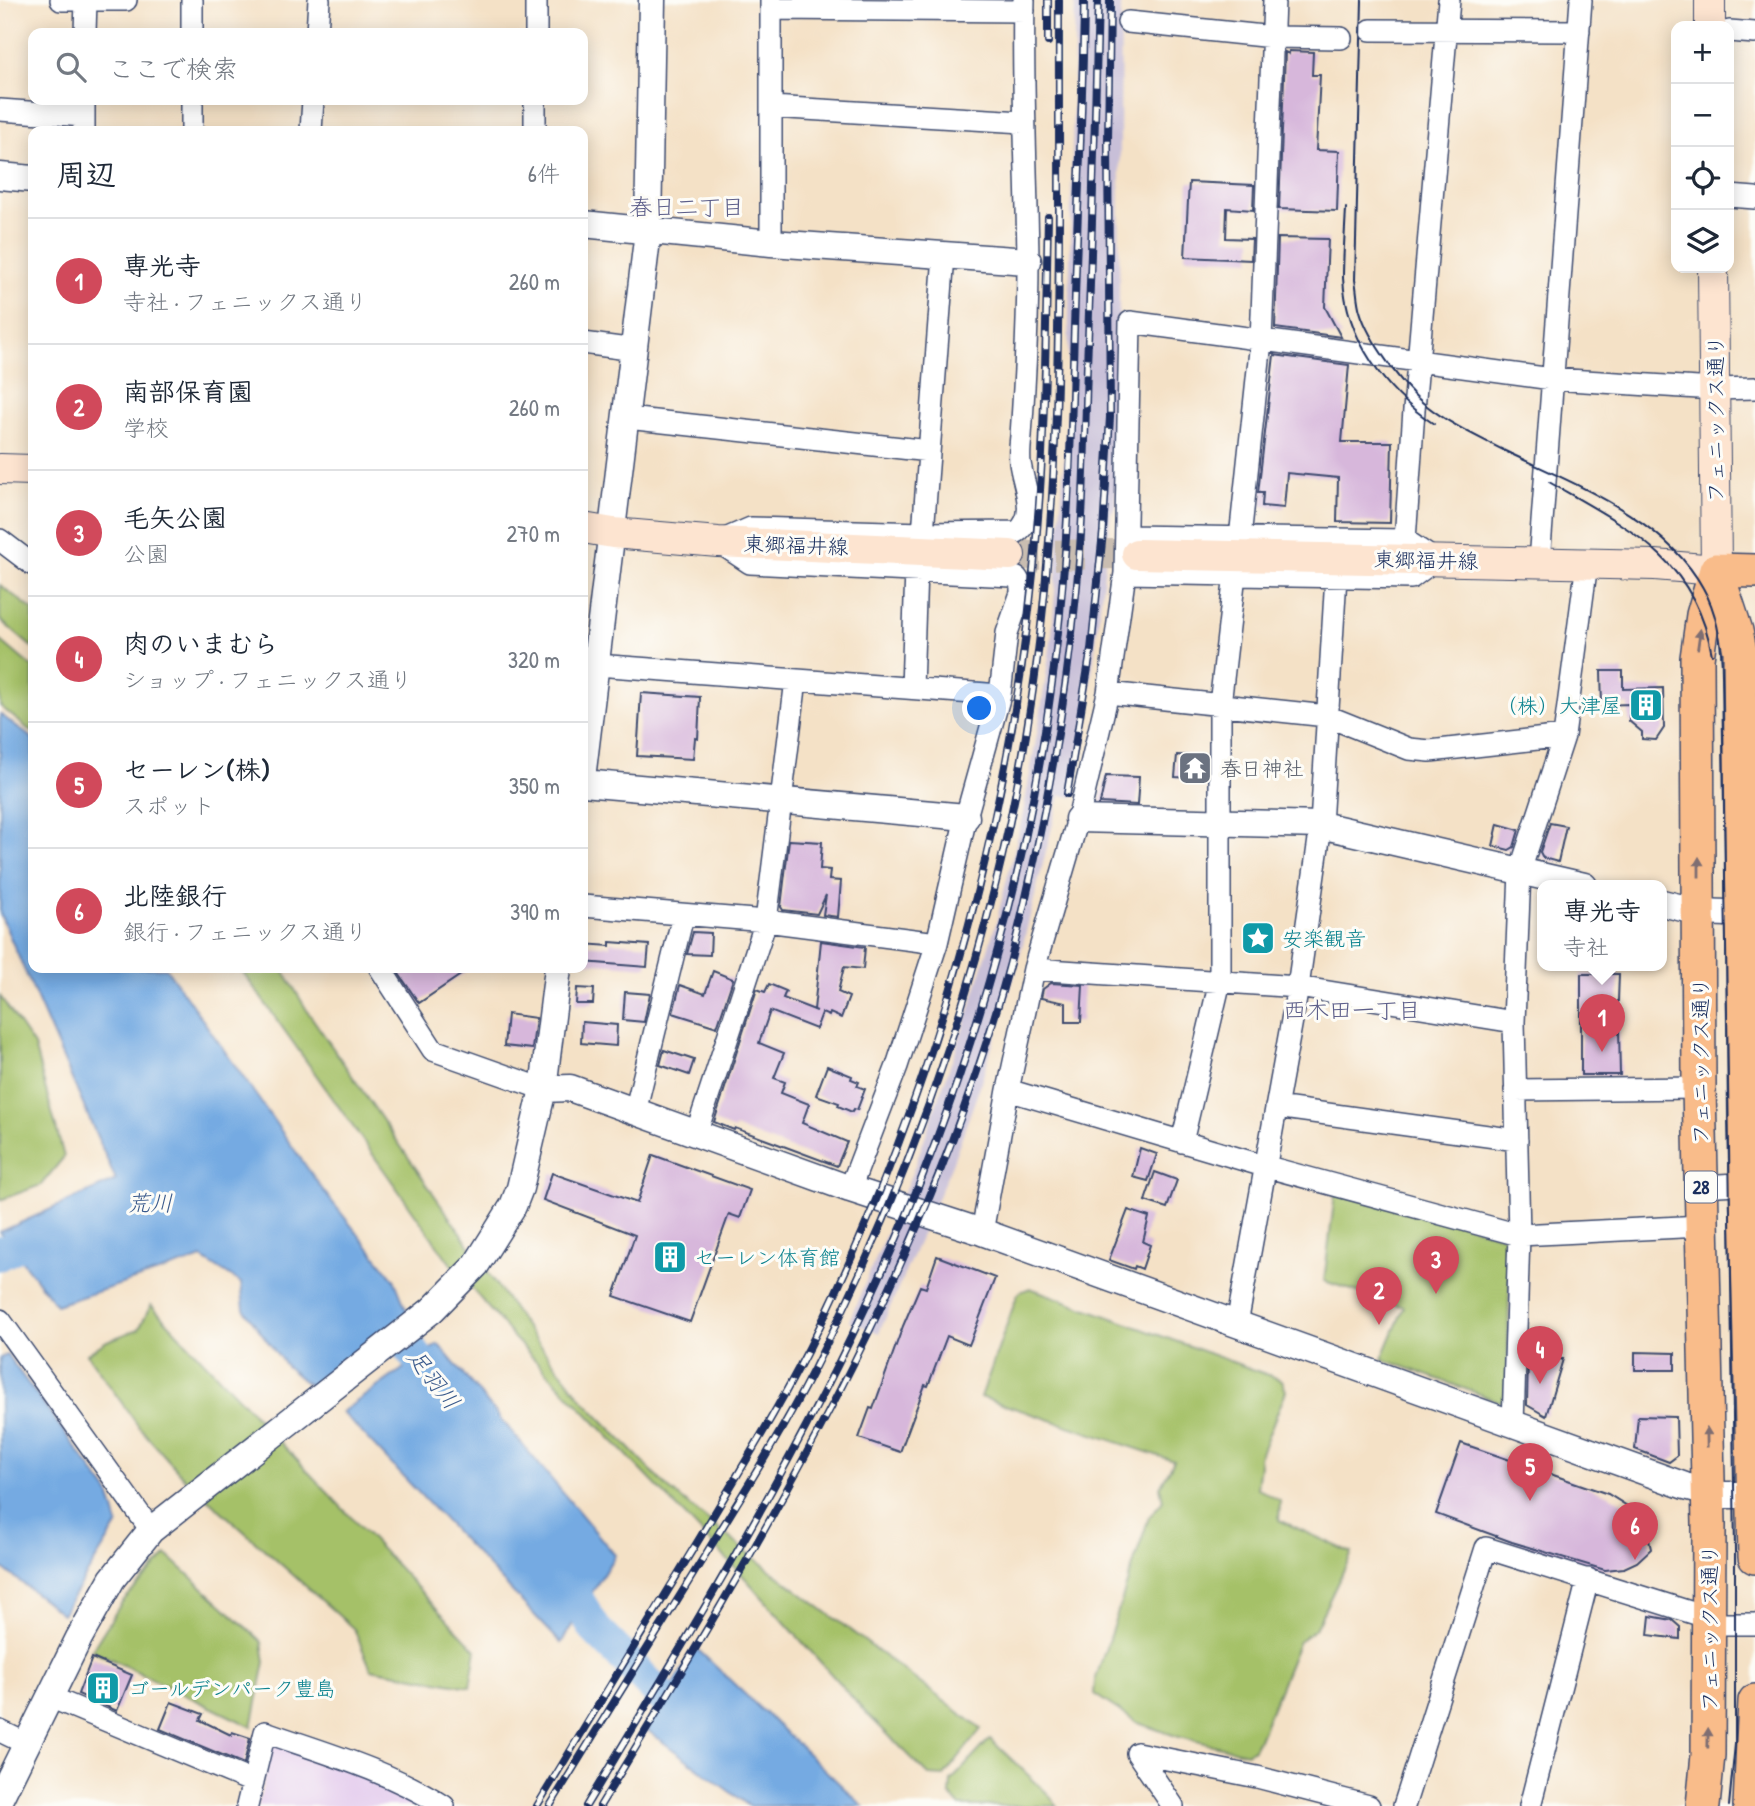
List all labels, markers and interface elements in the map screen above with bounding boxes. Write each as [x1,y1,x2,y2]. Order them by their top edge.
map controls [1671,21,1734,273]
button: + [1671,21,1734,84]
search box [28,28,588,105]
icon: search [52,48,90,86]
text: ここで検索 [108,51,238,86]
button: − [1671,84,1734,147]
button: locate [1671,147,1734,210]
text: 周辺 [56,154,116,194]
text: 6件 [528,158,560,189]
district label: 春日二丁目 [630,191,745,222]
button: layers [1671,210,1734,273]
text: 専光寺 [123,248,201,283]
text: 1 [75,266,83,297]
text: 260 m [509,266,560,297]
text: 寺社 · フェニックス通り [123,286,368,317]
street label: フェニックス通り [1701,335,1730,503]
text: 南部保育園 [123,374,253,409]
text: 2 [74,392,84,423]
text: 260 m [509,392,560,423]
text: 学校 [123,412,169,443]
text: 毛矢公園 [123,500,227,535]
text: 3 [74,518,84,549]
text: 270 m [507,518,560,549]
street label: 東郷福井線 [743,529,849,561]
text: 公園 [123,538,169,569]
street label: 東郷福井線 [1373,545,1479,575]
text: 肉のいまむら [123,626,279,661]
one-way arrow [1694,628,1705,650]
text: 4 [75,644,83,675]
text: 320 m [508,644,560,675]
text: ショップ · フェニックス通り [123,664,413,695]
building icon: （株）大津屋 [1627,686,1665,724]
your location [962,691,996,725]
place label: （株）大津屋 [1496,691,1622,720]
temple icon: 春日神社 [1176,749,1214,787]
text: セーレン(株) [123,752,270,787]
place label: 春日神社 [1220,754,1304,783]
text: 5 [74,770,84,801]
text: 350 m [509,770,560,801]
text: スポット [123,790,215,821]
one-way arrow [1693,855,1705,877]
text: 北陸銀行 [123,878,227,913]
popup [1537,880,1667,971]
text: 専光寺 [1563,893,1641,928]
text: 6 [74,896,84,927]
text: 390 m [510,896,560,927]
text: 銀行 · フェニックス通り [123,916,368,947]
place icon: 安楽観音 [1239,919,1277,957]
place label: 安楽観音 [1282,924,1366,953]
text: 寺社 [1563,931,1609,962]
street label: フェニックス通り [1686,977,1715,1145]
district label: 西木田一丁目 [1283,994,1421,1025]
pin: 1 [1579,994,1625,1052]
road number: 28 [1685,1172,1717,1203]
water label: 荒川 [127,1187,173,1218]
pin: 3 [1413,1236,1459,1294]
building icon: セーレン体育館 [651,1238,689,1276]
place label: セーレン体育館 [694,1243,840,1272]
pin: 2 [1356,1267,1402,1325]
pin: 4 [1517,1326,1563,1384]
water label: 足羽川 [401,1342,467,1416]
one-way arrow [1701,1426,1713,1448]
pin: 5 [1507,1443,1553,1501]
pin: 6 [1612,1502,1658,1560]
street label: フェニックス通り [1695,1544,1724,1712]
building icon: ゴールデンパーク豊島 [84,1669,122,1707]
place label: ゴールデンパーク豊島 [128,1674,336,1703]
one-way arrow [1702,1727,1714,1749]

